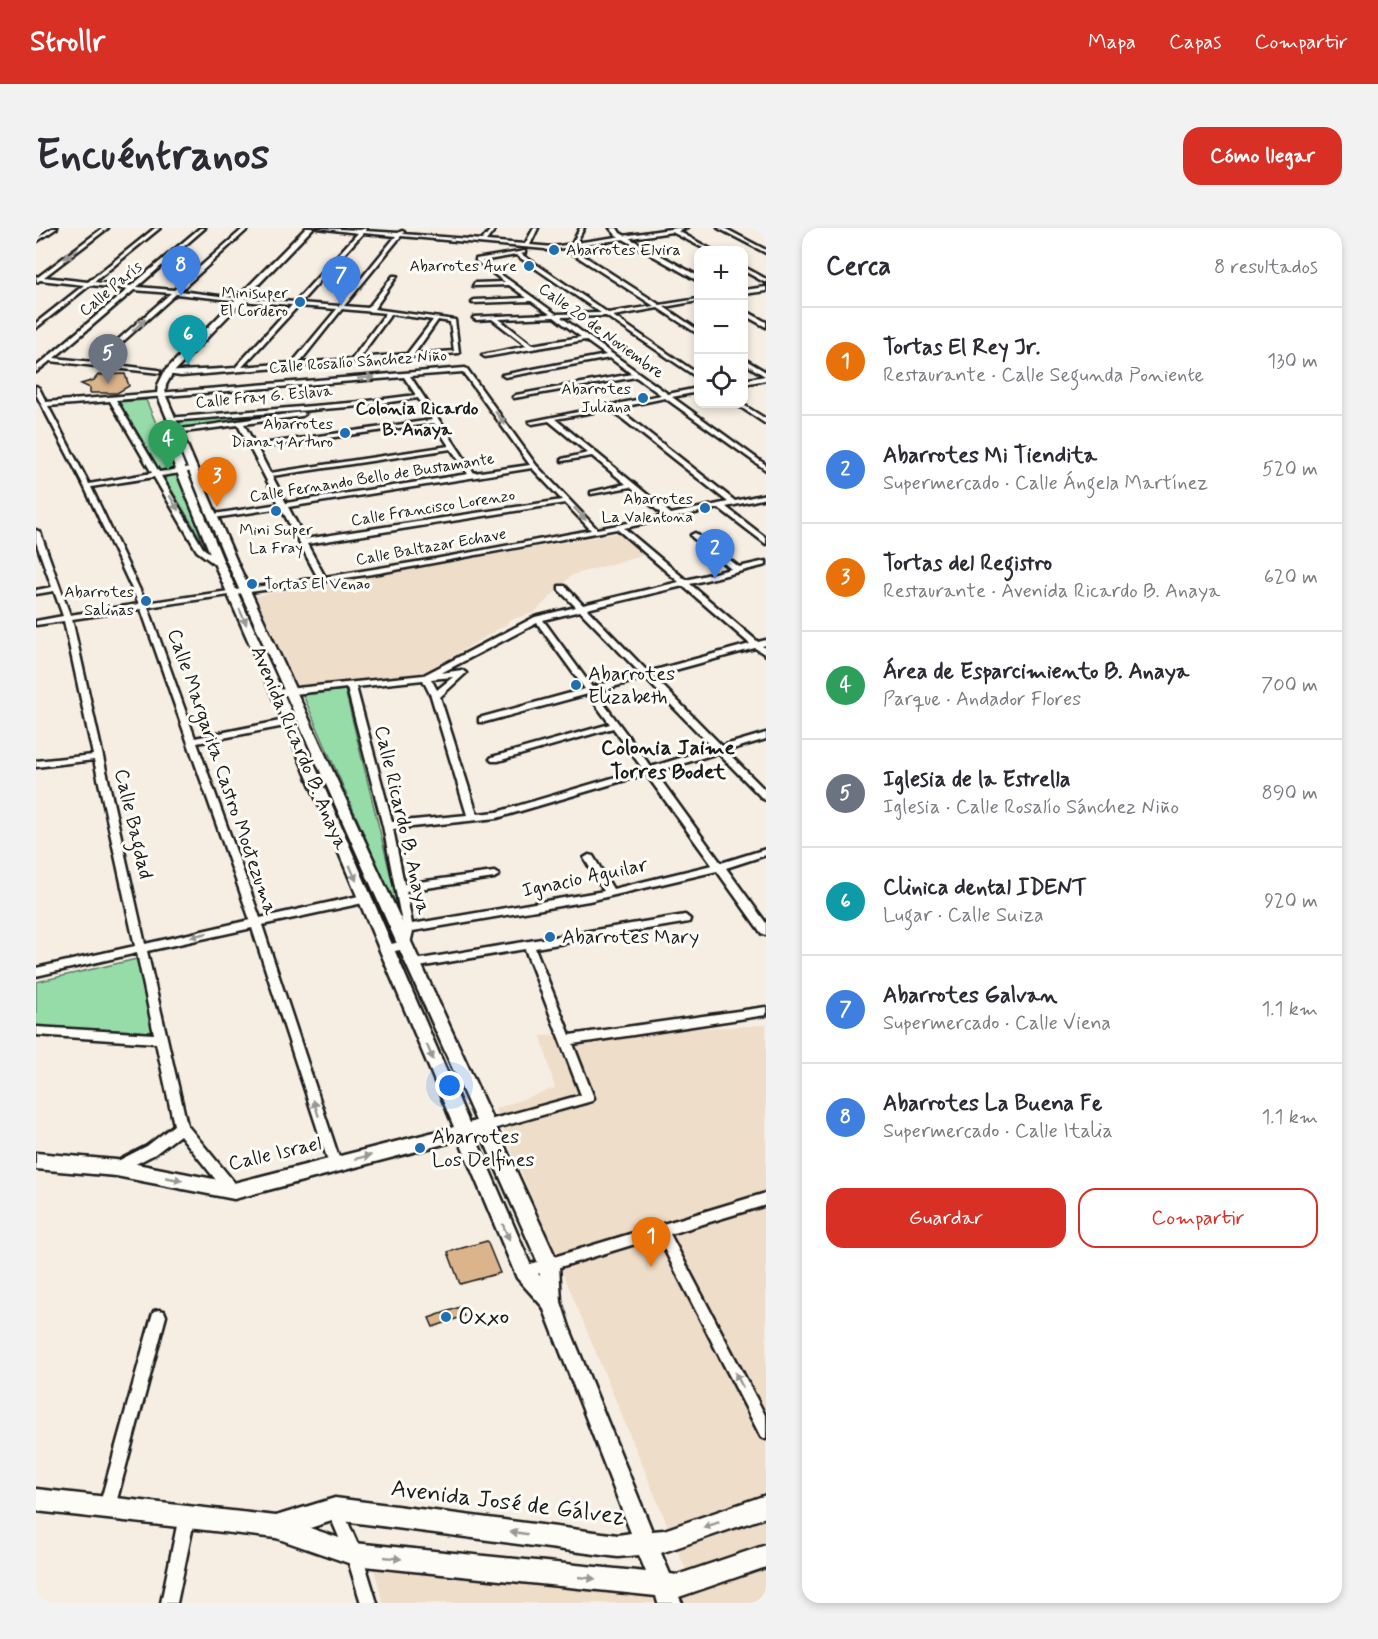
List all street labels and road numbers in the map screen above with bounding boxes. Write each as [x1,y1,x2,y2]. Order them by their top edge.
street label: Calle París [75,257,147,321]
street label: Calle 20 de Noviembre [534,278,668,384]
street label: Calle Rosalío Sánchez Niño [268,345,448,379]
street label: Calle Fray G. Eslava [195,381,334,413]
street label: Calle Fernando Bello de Bustamante [248,448,496,508]
street label: Calle Francisco Lorenzo [349,485,517,531]
street label: Calle Baltazar Echave [354,523,508,571]
street label: Calle Margarita Castro Moctezuma [159,625,284,920]
street label: Avenida Ricardo B. Anaya [244,642,355,855]
street label: Calle Ricardo B. Anaya [367,723,437,918]
street label: Calle Bagdad [105,766,159,882]
street label: Ignacio Aguilar [520,851,651,904]
street label: Calle Israel [226,1130,324,1178]
street label: Avenida José de Gálvez [389,1473,627,1533]

